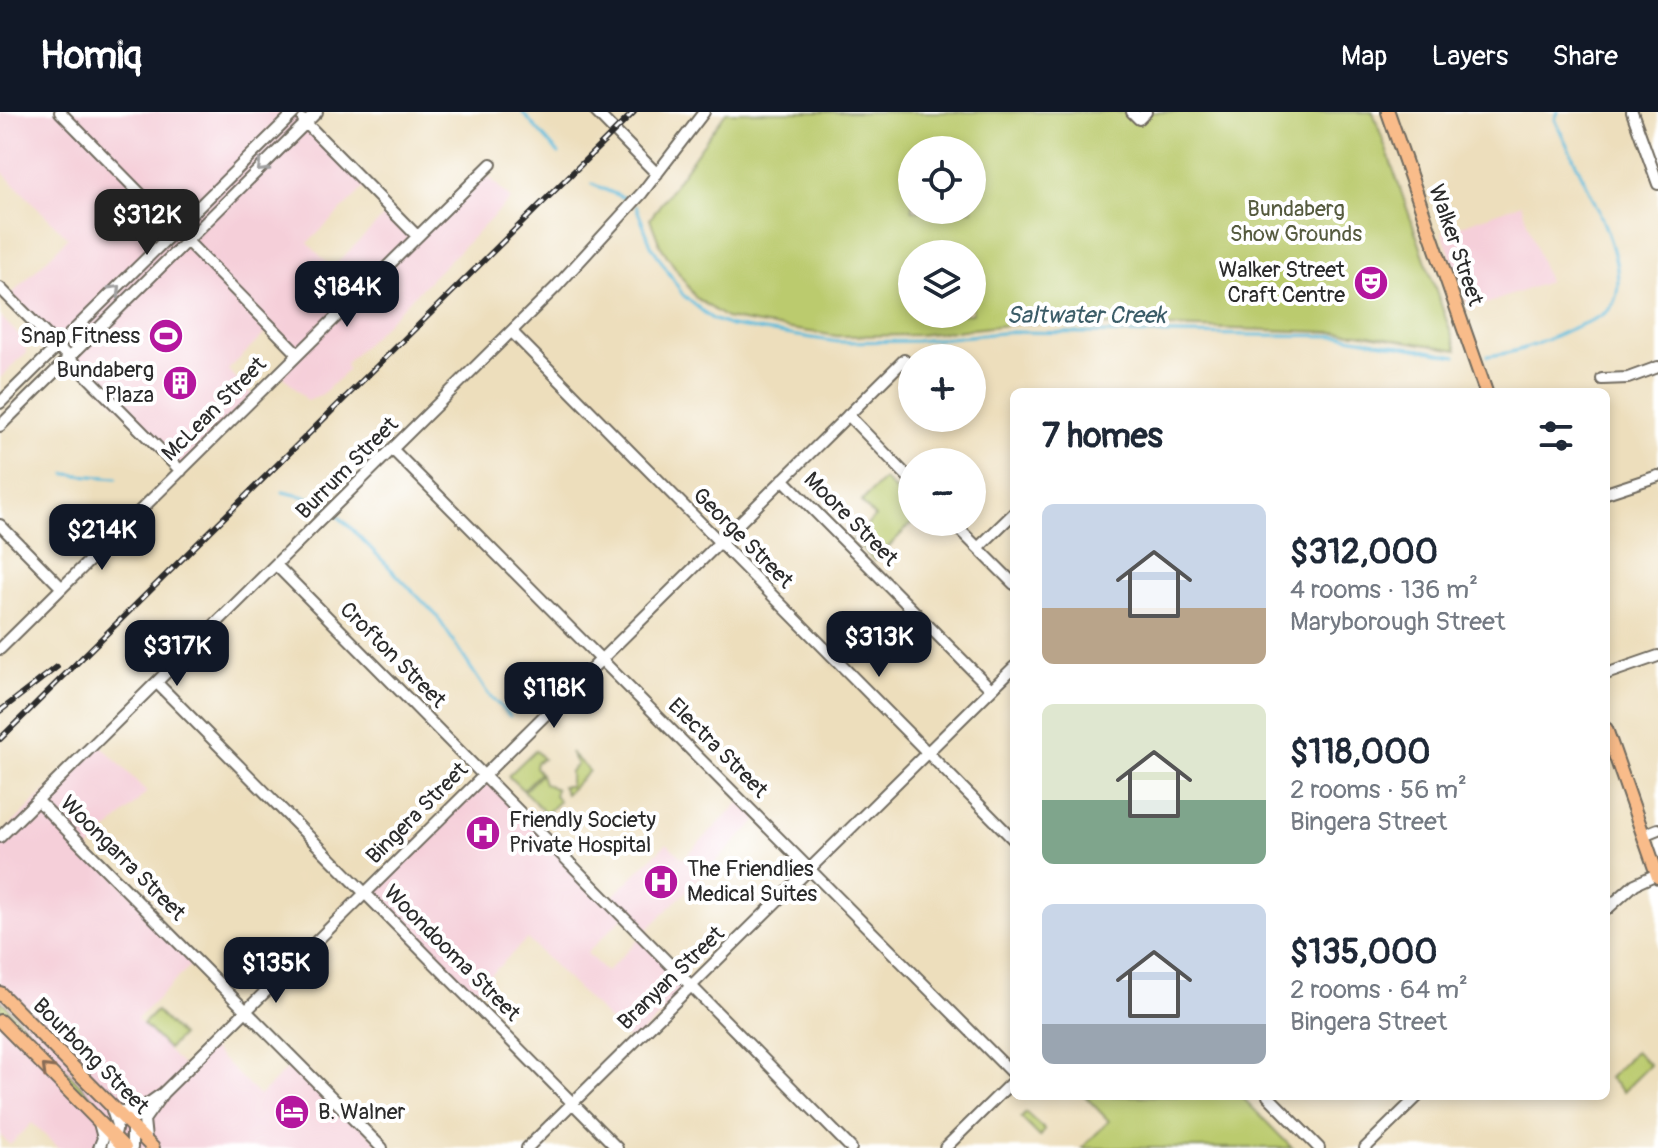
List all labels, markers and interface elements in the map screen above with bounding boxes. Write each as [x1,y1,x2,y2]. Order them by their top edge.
text: Homiq [40,32,142,80]
text: Map [1341,39,1387,74]
text: Layers [1431,39,1508,74]
text: Share [1552,39,1618,74]
map controls [898,136,986,536]
button: locate [898,136,986,224]
one-way arrow [257,158,271,172]
street label: Walker Street [1422,181,1490,310]
pin: $312K [91,189,203,257]
park label: Bundaberg Show Grounds [1230,195,1362,248]
text: $312K [113,199,181,231]
button: layers [898,240,986,328]
place label: Walker Street Craft Centre [1218,256,1345,309]
pin: $184K [291,261,403,329]
theatre icon: Walker Street Craft Centre [1352,264,1390,302]
text: $184K [313,271,381,303]
one-way arrow [107,285,121,299]
water label: Saltwater Creek [1006,301,1168,330]
sports icon: Snap Fitness [147,317,185,355]
place label: Snap Fitness [20,322,140,350]
button: + [898,344,986,432]
street label: McLean Street [156,351,272,467]
place label: Bundaberg Plaza [56,356,154,409]
building icon: Bundaberg Plaza [161,364,199,402]
street label: Burrum Street [290,411,404,525]
icon: filters [1534,414,1578,458]
text: 7 homes [1042,415,1163,458]
button: − [898,448,986,536]
street label: Moore Street [798,466,904,572]
street label: George Street [687,482,799,594]
pin: $214K [46,504,158,572]
text: $214K [67,514,137,546]
text: $312,000 [1290,531,1438,574]
icon: home [1106,536,1202,632]
text: 4 rooms · 136 m² [1290,574,1478,606]
street label: Crofton Street [334,596,452,714]
text: Maryborough Street [1290,606,1505,638]
pin: $313K [823,611,935,679]
pin: $317K [121,620,233,688]
text: $313K [845,621,913,653]
text: $317K [143,630,211,662]
pin: $118K [498,662,610,730]
text: $118K [522,672,586,704]
street label: Electra Street [662,692,774,804]
text: $118,000 [1290,731,1430,774]
icon: home [1106,736,1202,832]
street label: Bingera Street [360,756,474,870]
text: 2 rooms · 56 m² [1290,774,1467,806]
street label: Woongarra Street [54,789,192,927]
place label: Friendly Society Private Hospital [509,806,656,859]
text: Bingera Street [1290,806,1447,838]
hospital icon: Friendly Society Private Hospital [464,814,502,852]
place label: The Friendlies Medical Suites [687,855,817,908]
hospital icon: The Friendlies Medical Suites [642,863,680,901]
street label: Woondooma Street [378,879,526,1027]
street label: Branyan Street [612,920,730,1036]
text: $135,000 [1290,931,1437,974]
icon: home [1106,936,1202,1032]
pin: $135K [220,937,332,1005]
text: $135K [242,947,310,979]
text: 2 rooms · 64 m² [1290,974,1468,1006]
street label: Bourbong Street [27,992,155,1120]
text: Bingera Street [1290,1006,1447,1038]
one-way arrow [42,1064,57,1078]
hotel icon: B. Walner [273,1093,311,1131]
place label: B. Walner [318,1098,406,1126]

